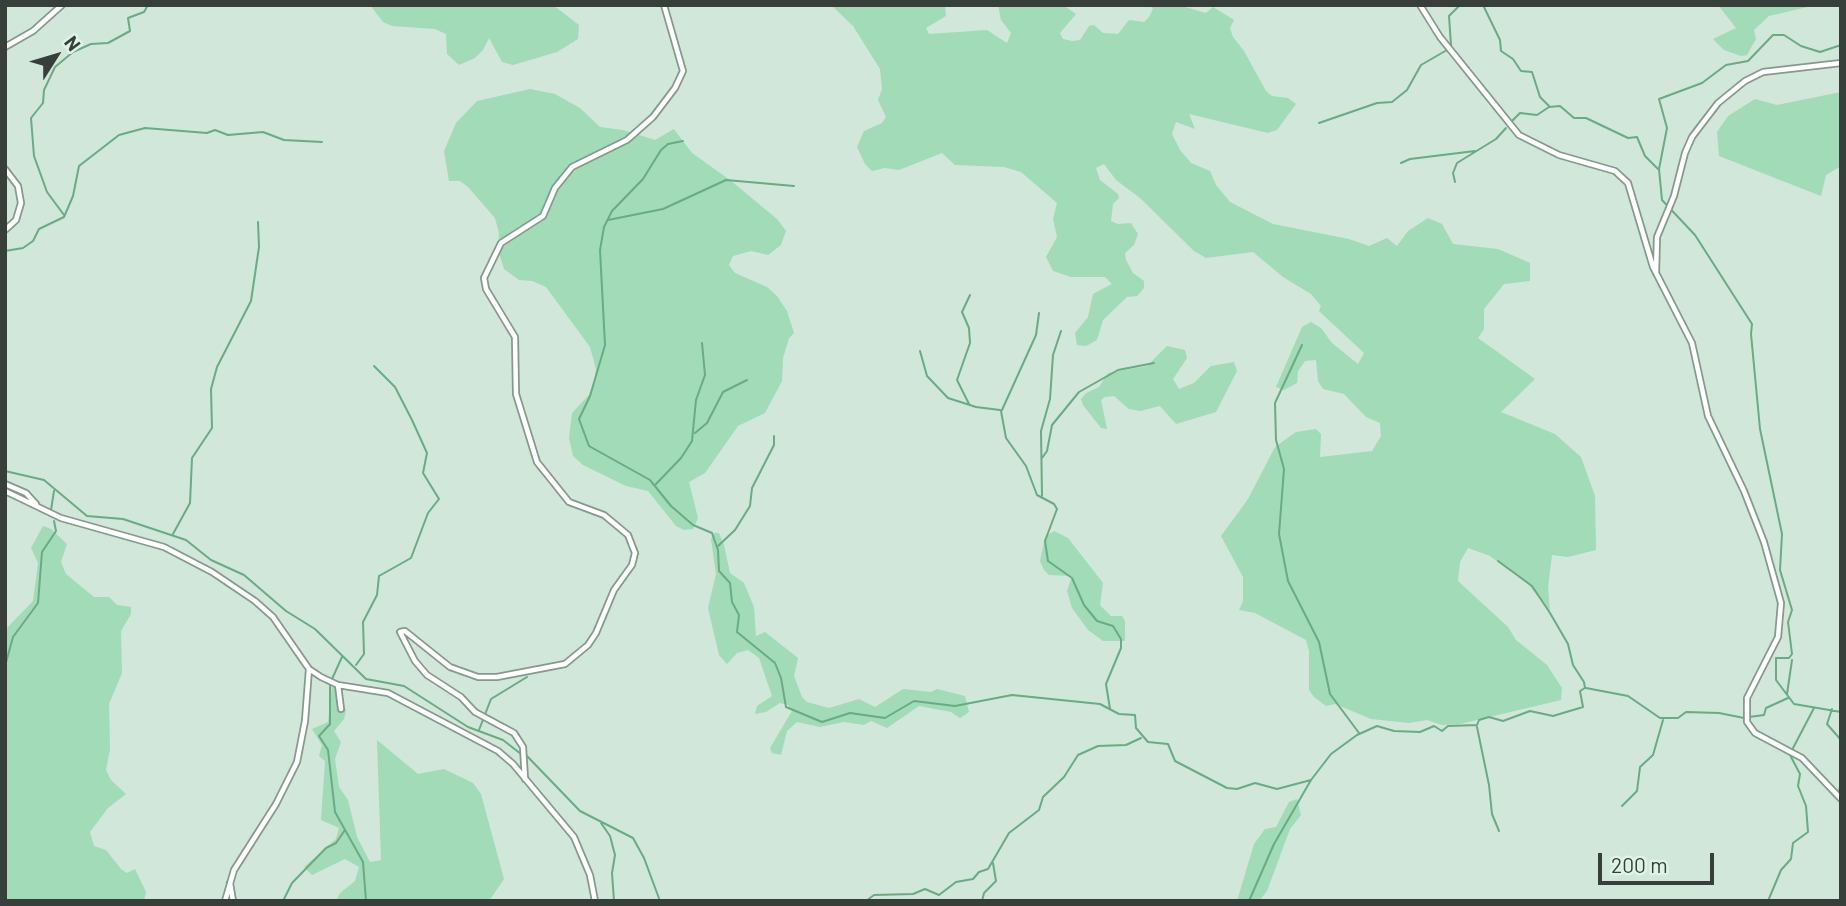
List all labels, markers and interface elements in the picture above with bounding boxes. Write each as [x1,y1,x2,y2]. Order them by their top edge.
north arrow [21,21,91,91]
text: N [60,31,86,55]
scale bar [1601,839,1716,883]
text: 200 m [1611,852,1668,877]

